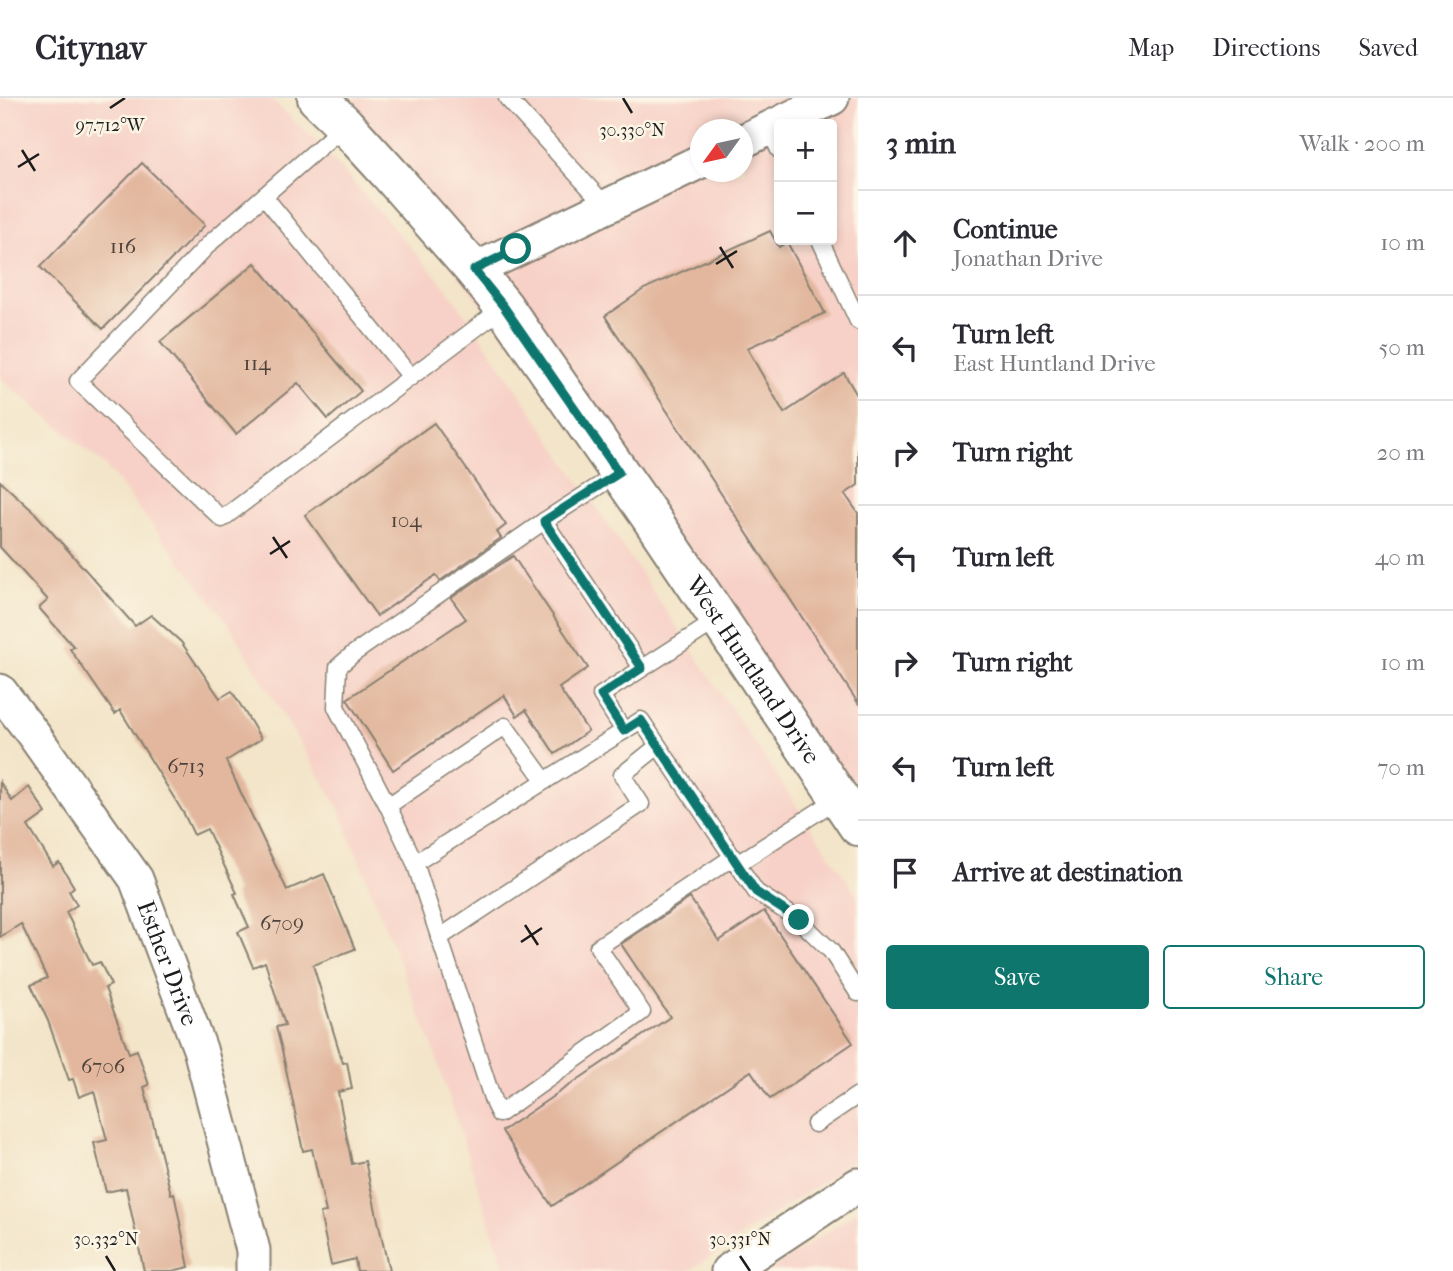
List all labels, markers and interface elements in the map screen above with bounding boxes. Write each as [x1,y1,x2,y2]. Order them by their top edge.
text: Citynav [35,29,146,68]
text: Map [1128,34,1174,62]
text: Directions [1212,34,1320,62]
text: Saved [1358,34,1418,62]
text: 97.712°W [76,115,146,136]
north arrow [690,119,753,182]
map controls [774,119,837,245]
button: + [774,119,837,182]
text: 30.330°N [599,120,665,141]
text: 3 min [886,126,956,161]
text: Walk · 200 m [1299,130,1425,157]
button: − [774,182,837,245]
text: Continue [953,214,1058,245]
icon: ahead [886,224,924,262]
text: 10 m [1380,229,1425,256]
route start [500,233,531,264]
house number: 116 [110,234,137,258]
text: Jonathan Drive [953,245,1103,272]
text: Turn left [953,319,1054,350]
icon: left [886,329,924,367]
text: 50 m [1378,334,1425,361]
text: East Huntland Drive [953,350,1156,377]
house number: 114 [243,351,271,375]
icon: right [886,434,924,472]
text: Turn right [953,437,1073,468]
text: 20 m [1376,439,1425,466]
house number: 104 [390,508,422,532]
icon: left [886,539,924,577]
text: Turn left [953,542,1054,573]
text: 40 m [1375,544,1425,571]
street label: West Huntland Drive [680,570,826,769]
icon: right [886,644,924,682]
text: Turn right [953,647,1073,678]
text: 10 m [1380,649,1425,676]
icon: left [886,749,924,787]
text: Turn left [953,752,1054,783]
house number: 6713 [167,754,205,778]
text: 70 m [1377,754,1425,781]
icon: arrive [886,854,924,892]
text: Arrive at destination [953,857,1183,888]
street label: Esther Drive [131,897,204,1030]
route end [783,904,814,935]
house number: 6709 [260,911,304,935]
button: Save [886,945,1149,1009]
button: Share [1163,945,1425,1009]
house number: 6706 [81,1054,126,1078]
text: 30.332°N [73,1229,139,1250]
text: 30.331°N [709,1229,771,1250]

